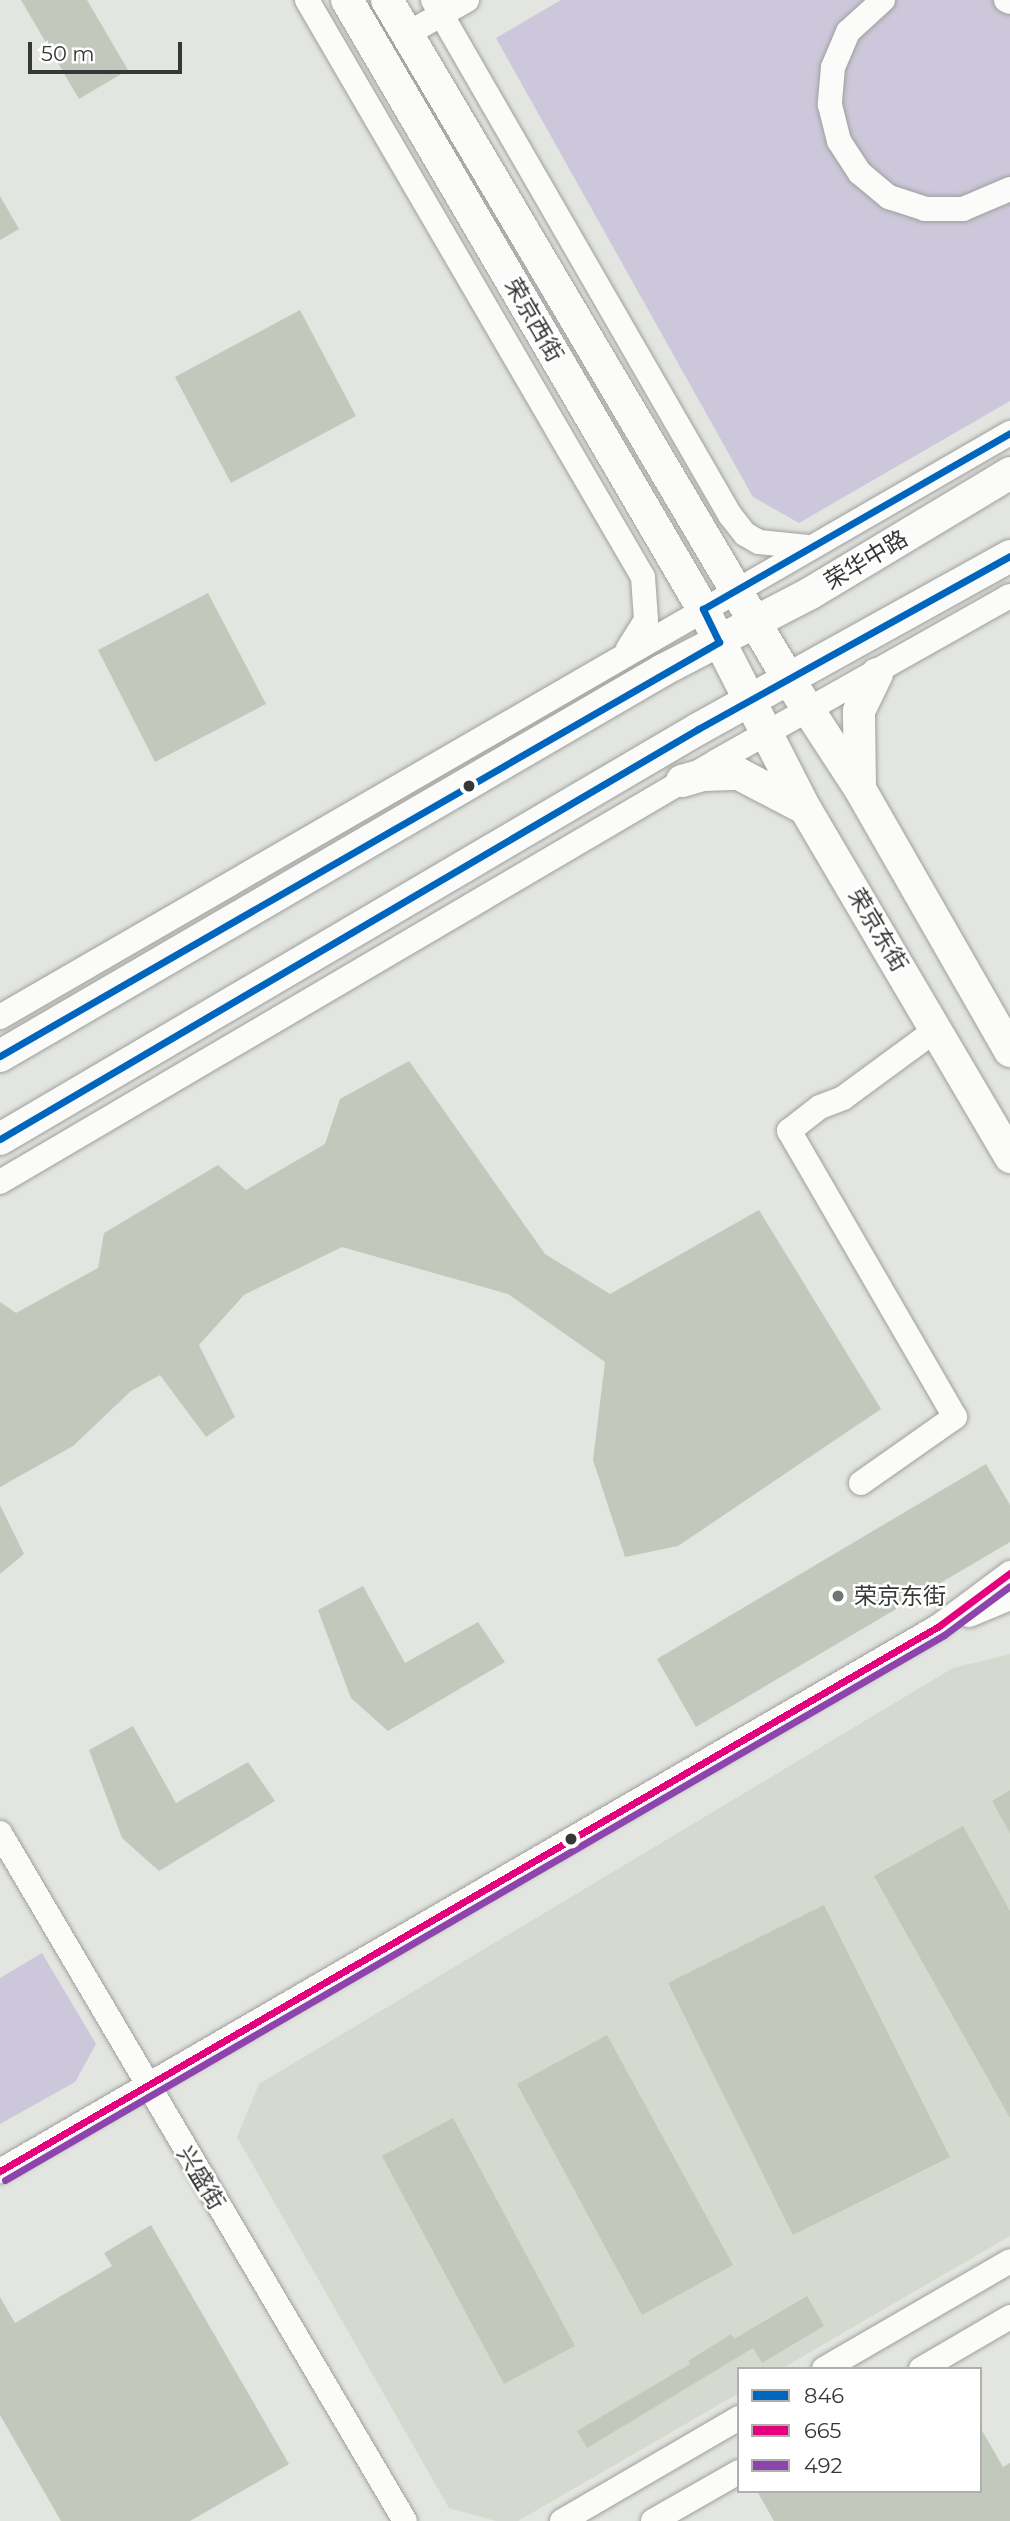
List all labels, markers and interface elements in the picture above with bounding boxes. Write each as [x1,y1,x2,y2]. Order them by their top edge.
scale bar [32,28,186,72]
text: 50 m [41,41,95,66]
street label: 荣京西街 [499,273,569,367]
street label: 荣华中路 [819,524,913,596]
unlabelled marker [462,779,476,793]
street label: 荣京东街 [842,883,914,977]
place label: 荣京东街 [854,1582,946,1610]
marker: 荣京东街 [828,1586,848,1606]
unlabelled marker [564,1832,578,1846]
street label: 兴盛街 [171,2141,231,2215]
legend [737,2367,982,2493]
text: 846 [804,2383,844,2408]
text: 665 [804,2418,841,2443]
text: 492 [804,2453,842,2478]

